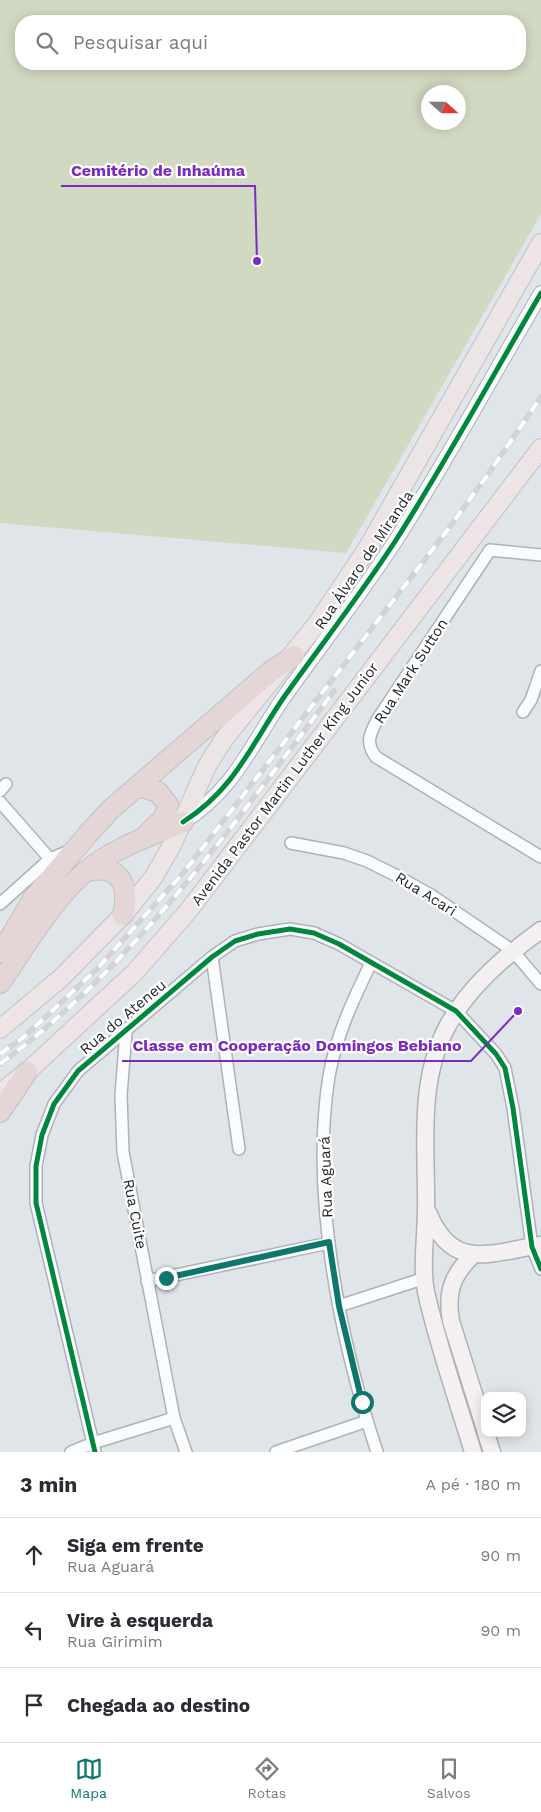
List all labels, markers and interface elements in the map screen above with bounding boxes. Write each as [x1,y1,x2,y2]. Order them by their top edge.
search box [15,15,526,70]
icon: search [33,29,61,57]
text: Pesquisar aqui [73,31,208,54]
north arrow [421,85,466,130]
callout: Cemitério de Inhaúma [61,155,255,186]
text: Cemitério de Inhaúma [71,161,246,180]
street label: Rua Álvaro de Miranda [311,487,417,633]
street label: Rua Mark Sutton [370,615,452,727]
street label: Avenida Pastor Martin Luther King Junior [188,659,382,909]
street label: Rua Acari [392,868,460,920]
street label: Rua do Ateneu [76,976,170,1058]
callout: Classe em Cooperação Domingos Bebiano [122,1030,471,1061]
text: Classe em Cooperação Domingos Bebiano [132,1036,462,1055]
street label: Rua Aguará [316,1135,336,1218]
street label: Rua Cuite [119,1178,151,1250]
route end [155,1267,178,1290]
route start [351,1391,374,1414]
map controls [481,1392,526,1437]
button: layers [481,1392,526,1437]
text: 3 min [20,1472,77,1497]
text: A pé · 180 m [425,1475,521,1494]
text: Siga em frente [67,1534,204,1557]
icon: ahead [20,1541,48,1569]
text: 90 m [480,1546,521,1565]
text: Rua Aguará [67,1557,154,1576]
text: Vire à esquerda [67,1609,213,1632]
icon: left [20,1616,48,1644]
text: 90 m [480,1621,521,1640]
text: Rua Girimim [67,1632,163,1651]
icon: arrive [20,1691,48,1719]
text: Chegada ao destino [67,1694,250,1717]
tab: Mapa [70,1755,107,1801]
tab: Rotas [248,1755,286,1801]
tab: Salvos [427,1755,471,1801]

